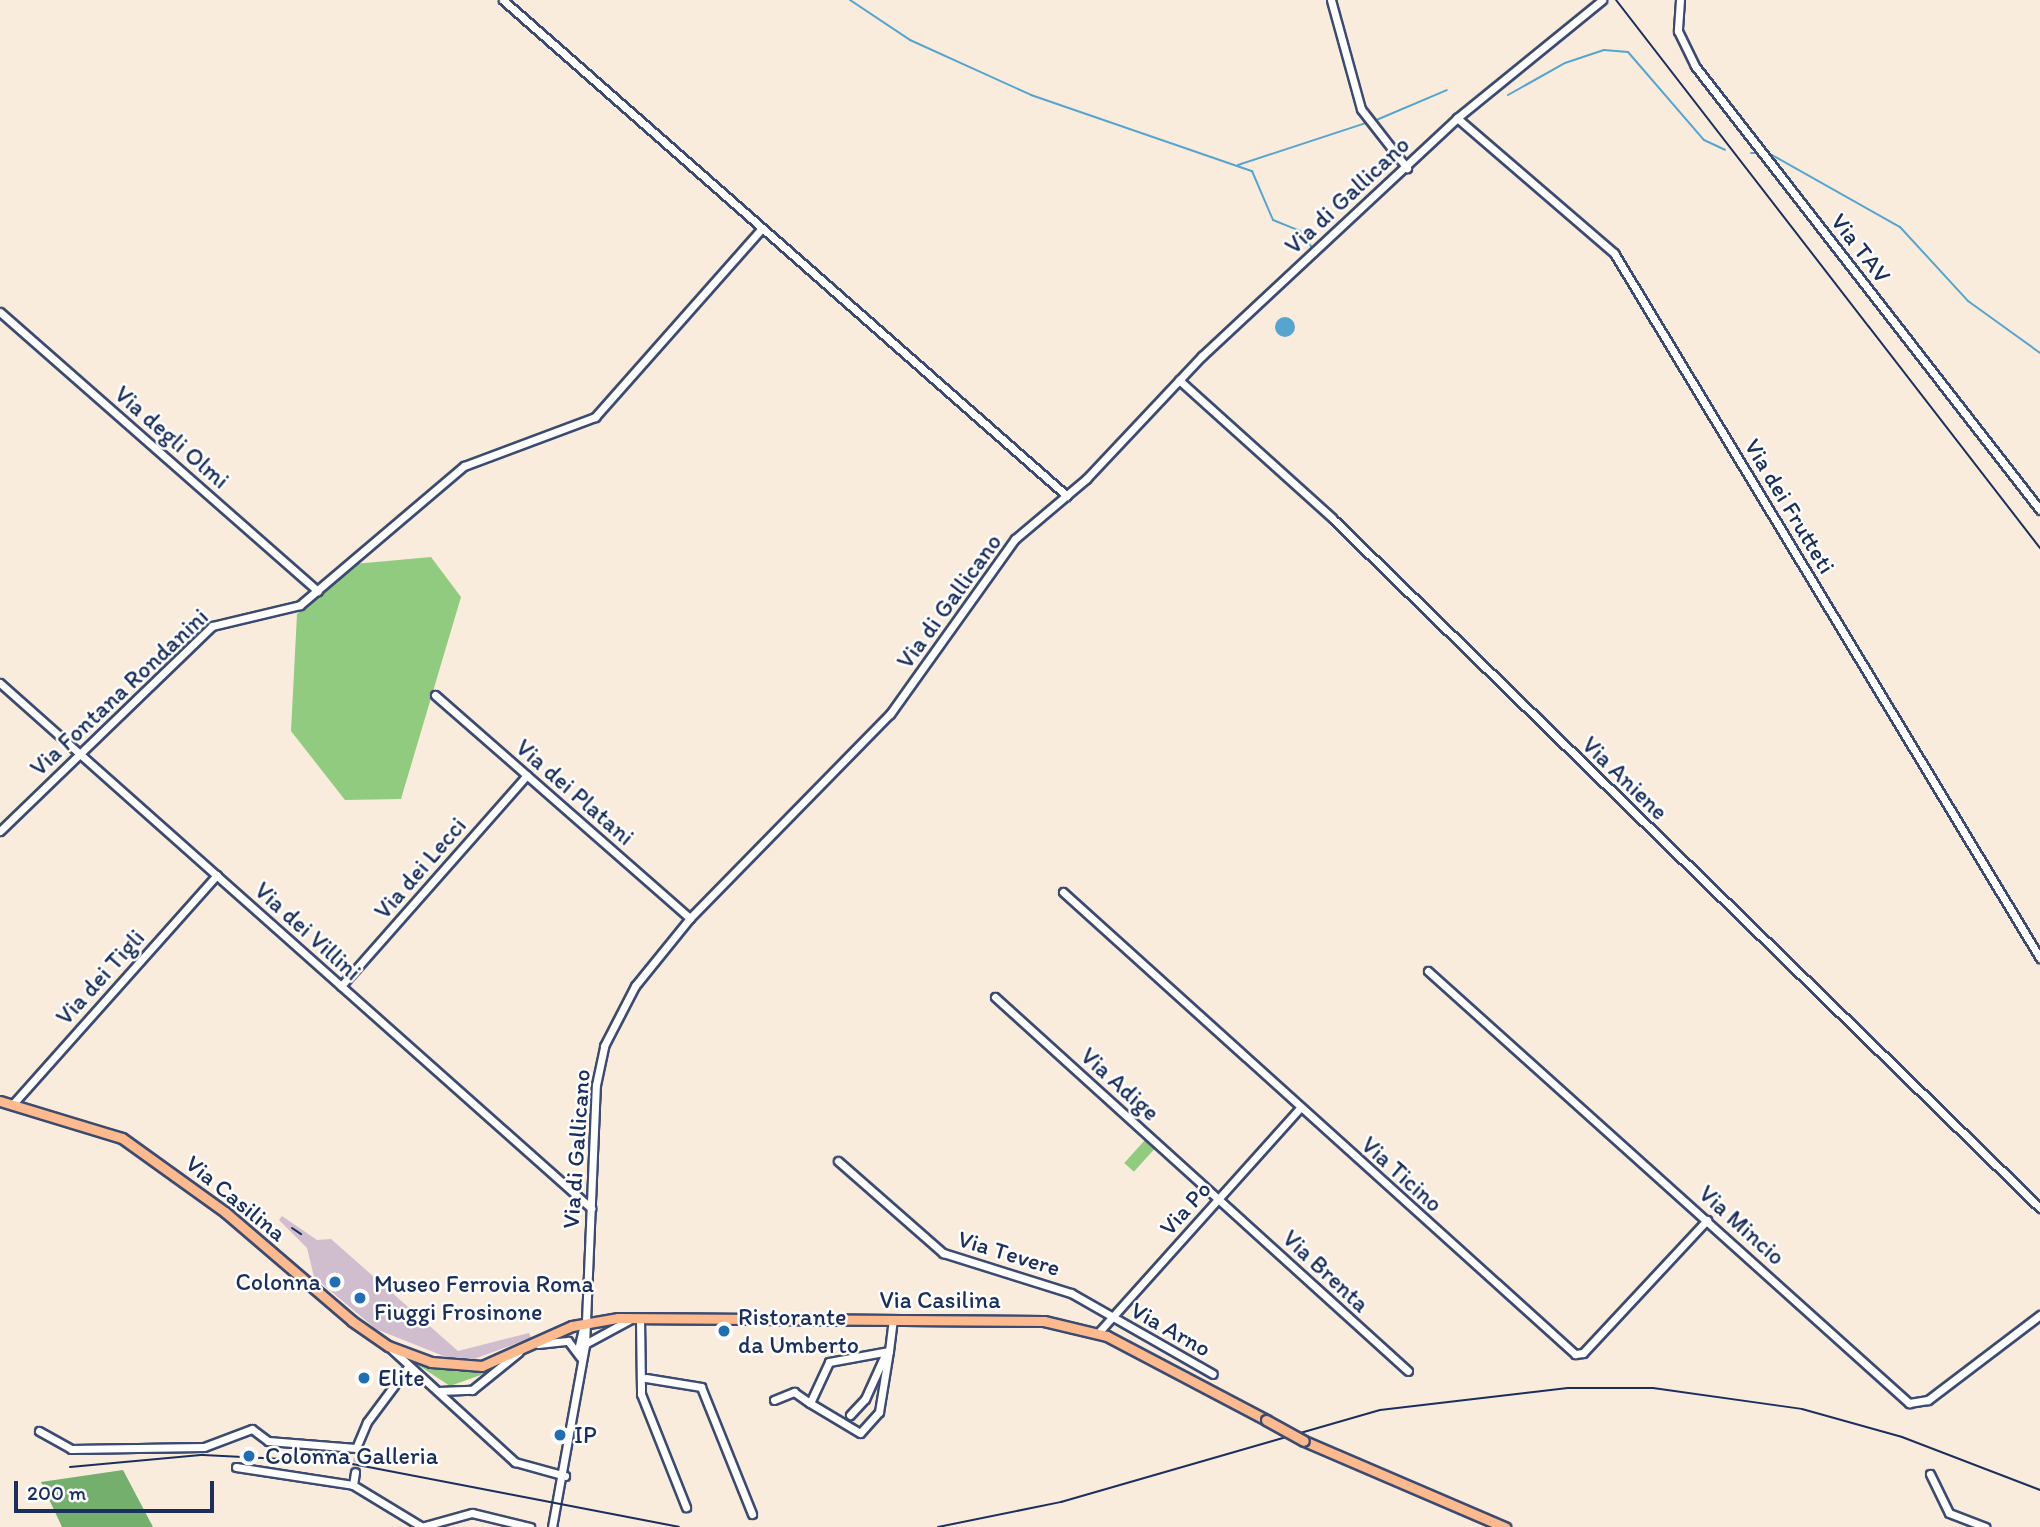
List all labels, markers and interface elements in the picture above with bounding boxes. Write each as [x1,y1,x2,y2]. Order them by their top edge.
street label: Via di Gallicano [1278,130,1416,260]
street label: Via TAV [1825,208,1897,288]
street label: Via degli Olmi [109,379,235,495]
street label: Via dei Frutteti [1738,433,1842,579]
street label: Via di Gallicano [890,528,1008,674]
street label: Via Fontana Rondanini [25,603,213,781]
street label: Via Aniene [1576,730,1674,826]
street label: Via dei Platani [510,733,640,851]
street label: Via dei Lecci [368,811,472,925]
street label: Via dei Villini [249,876,367,986]
street label: Via dei Tigli [50,923,150,1031]
street label: Via Adige [1075,1041,1165,1127]
street label: Via di Gallicano [556,1068,596,1230]
street label: Via Ticino [1355,1130,1449,1218]
street label: Via Casilina [180,1149,292,1247]
street label: Via Po [1153,1175,1217,1241]
street label: Via Mincio [1693,1179,1791,1271]
street label: Via Tevere [955,1224,1063,1282]
street label: Via Brenta [1277,1224,1375,1318]
place label: Colonna [235,1268,321,1296]
place label: Museo Ferrovia Roma Fiuggi Frosinone [374,1270,593,1326]
marker: Colonna [327,1274,343,1290]
street label: Via Casilina [879,1286,1001,1314]
marker: Museo Ferrovia Roma Fiuggi Frosinone [352,1290,368,1306]
street label: Via Arno [1126,1295,1216,1363]
place label: Ristorante da Umberto [738,1303,860,1359]
marker: Ristorante da Umberto [716,1323,732,1339]
place label: Elite [378,1364,425,1392]
marker: Elite [356,1370,372,1386]
place label: IP [574,1421,597,1449]
marker: IP [552,1427,568,1443]
place label: Colonna Galleria [265,1442,438,1470]
marker: Colonna Galleria [239,1446,259,1466]
scale bar [18,1468,217,1512]
text: 200 m [27,1480,86,1505]

